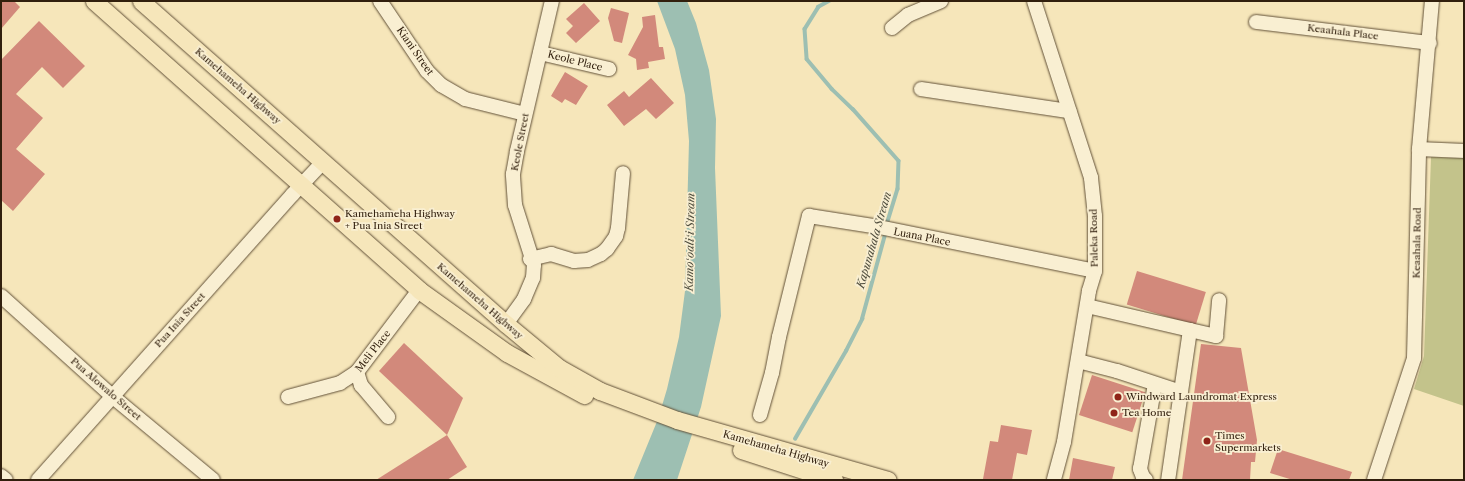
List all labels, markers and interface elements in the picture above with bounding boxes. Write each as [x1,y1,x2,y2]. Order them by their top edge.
street label: Keaahala Place [1307,22,1379,42]
street label: Kiani Street [394,24,436,78]
street label: Kamehameha Highway [193,45,283,127]
street label: Keole Place [546,48,604,74]
street label: Keole Street [508,112,532,172]
water label: Kapunahala Stream [854,190,894,290]
water label: Kamoʻoaliʻi Stream [683,193,697,291]
place label: Kamehameha Highway + Pua Inia Street [345,207,455,230]
street label: Keaahala Road [1410,207,1424,279]
street label: Paleka Road [1087,209,1101,267]
marker: Kamehameha Highway + Pua Inia Street [332,214,342,224]
street label: Luana Place [892,226,952,248]
street label: Kamehameha Highway [435,260,525,342]
street label: Pua Inia Street [152,290,208,350]
street label: Meli Place [353,328,393,374]
street label: Pua Alowalo Street [68,355,144,423]
place label: Windward Laundromat Express [1126,391,1277,403]
marker: Windward Laundromat Express [1113,392,1123,402]
place label: Tea Home [1122,407,1171,419]
marker: Tea Home [1109,408,1119,418]
street label: Kamehameha Highway [721,428,831,470]
place label: Times Supermarkets [1215,429,1281,452]
marker: Times Supermarkets [1202,436,1212,446]

